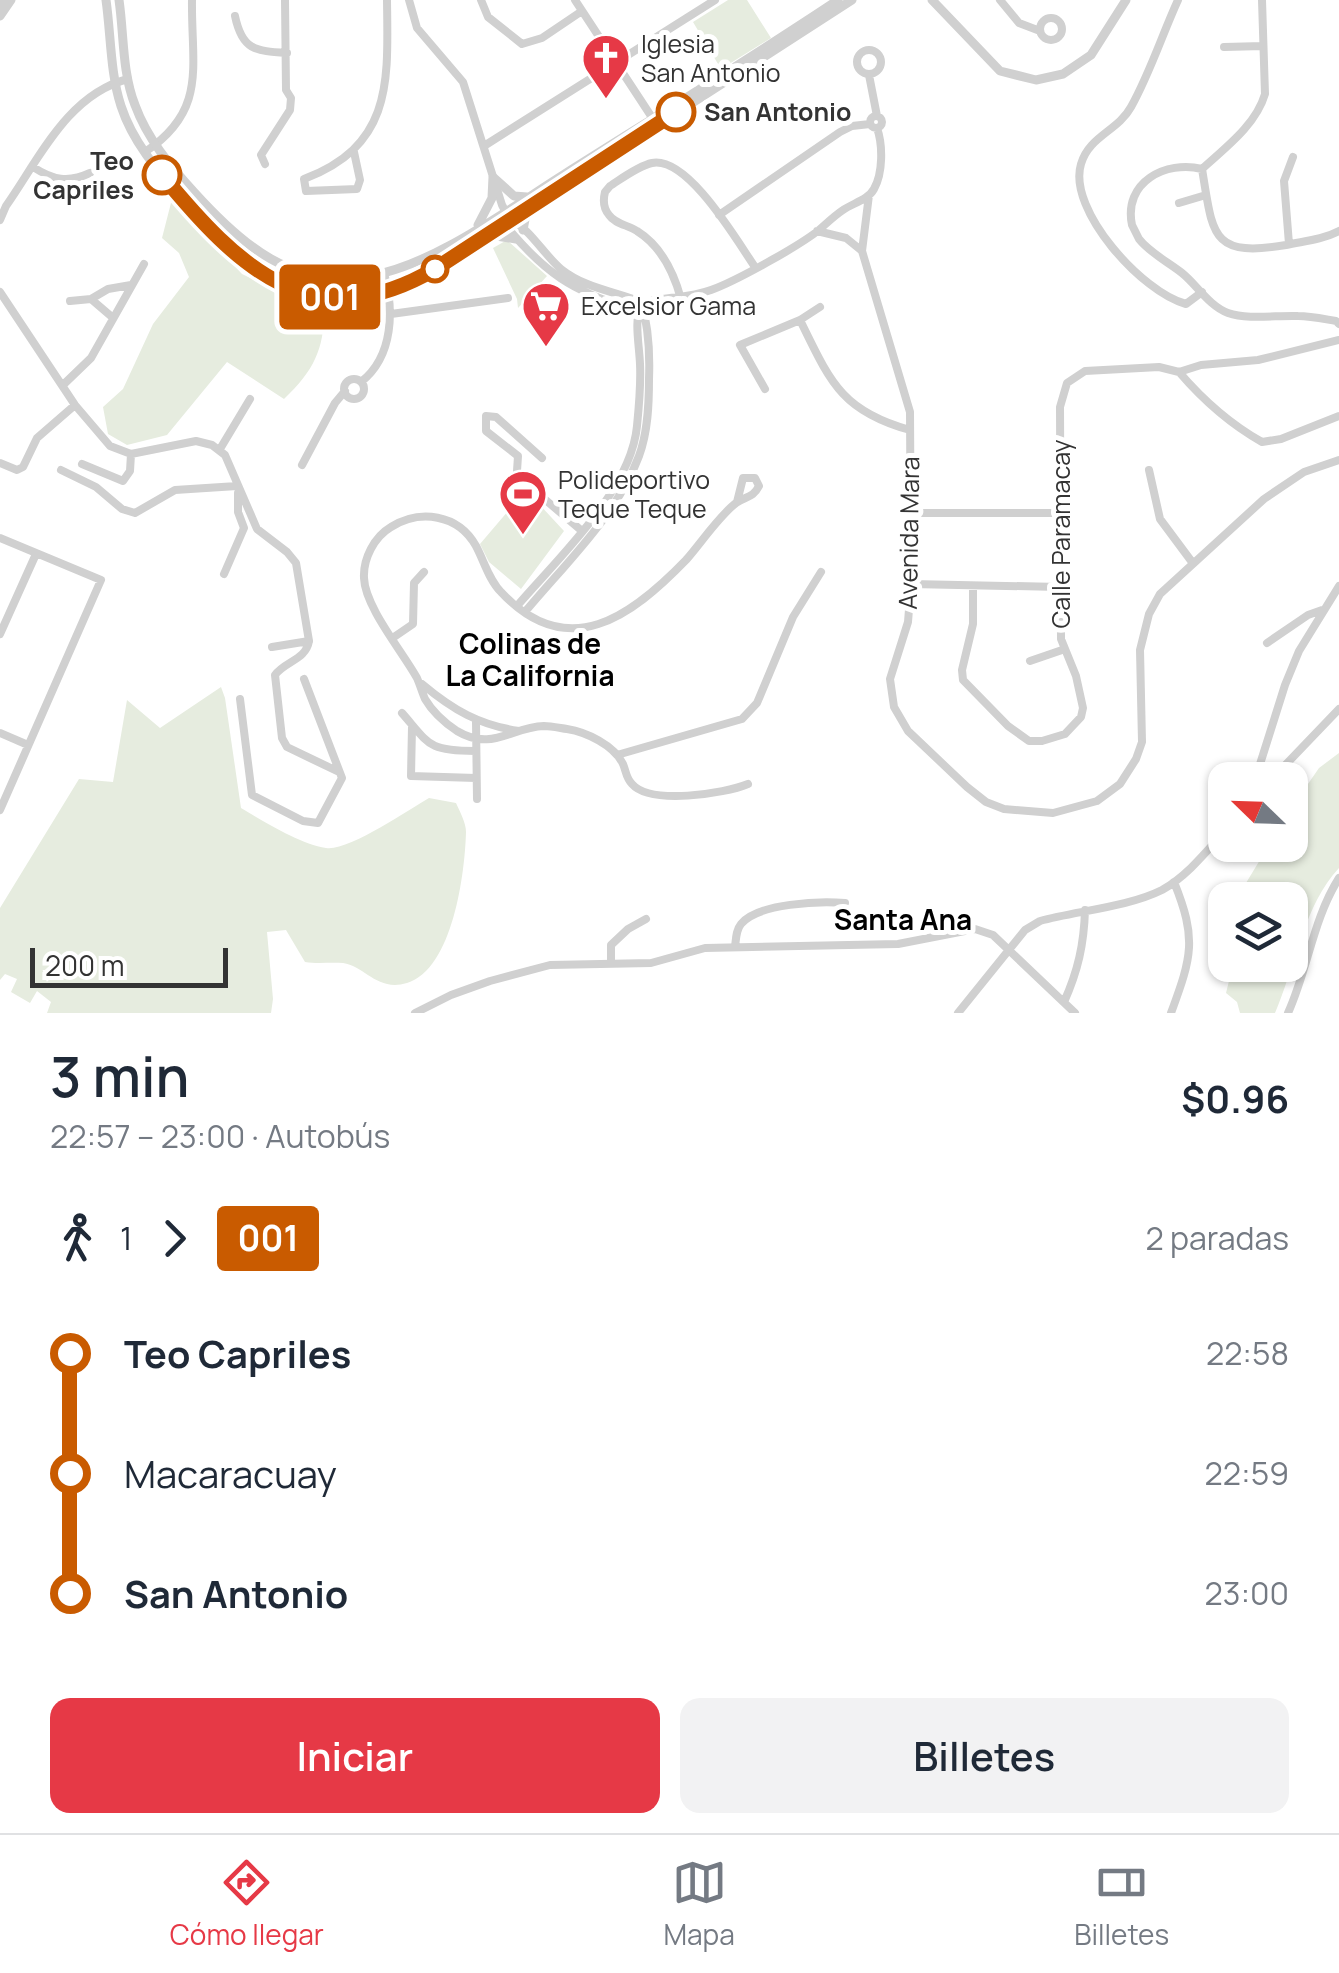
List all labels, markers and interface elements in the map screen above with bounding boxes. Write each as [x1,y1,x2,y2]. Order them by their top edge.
place label: Iglesia San Antonio [641,26,781,90]
church icon: Iglesia San Antonio [580,32,632,100]
marker: San Antonio [657,93,695,131]
place label: San Antonio [704,94,852,129]
place label: Teo Capriles [33,143,134,207]
marker: Teo Capriles [143,156,181,194]
unlabelled marker [422,256,448,282]
line badge: 001 [272,264,388,330]
text: 001 [299,273,361,321]
supermarket icon: Excelsior Gama [520,280,572,348]
place label: Excelsior Gama [581,288,756,323]
street label: Calle Paramacay [1043,439,1078,629]
street label: Avenida Mara [890,456,927,610]
place label: Polideportivo Teque Teque [558,462,710,526]
sports icon: Polideportivo Teque Teque [497,468,549,536]
district label: Colinas de La California [445,624,615,694]
north arrow [1208,762,1308,862]
map controls [1208,762,1308,982]
button: layers [1208,882,1308,982]
district label: Santa Ana [834,900,972,938]
scale bar [30,943,228,988]
text: 200 m [45,946,124,984]
text: 3 min [50,1038,189,1114]
text: $0.96 [1181,1072,1289,1124]
text: 22:57 – 23:00 · Autobús [50,1114,390,1158]
icon: walk [50,1211,105,1266]
icon: forward [147,1211,202,1266]
text: 001 [237,1214,299,1262]
text: 1 [120,1216,132,1260]
text: 2 paradas [1145,1216,1289,1260]
text: Teo Capriles [124,1327,351,1379]
text: 22:58 [1206,1331,1289,1375]
text: Macaracuay [124,1447,337,1499]
text: 22:59 [1205,1451,1289,1495]
text: San Antonio [124,1567,348,1619]
text: 23:00 [1204,1571,1289,1615]
button: Iniciar [50,1698,660,1813]
button: Billetes [680,1698,1289,1813]
tab: Cómo llegar [170,1855,324,1953]
tab: Mapa [663,1855,735,1953]
tab: Billetes [1074,1855,1169,1953]

